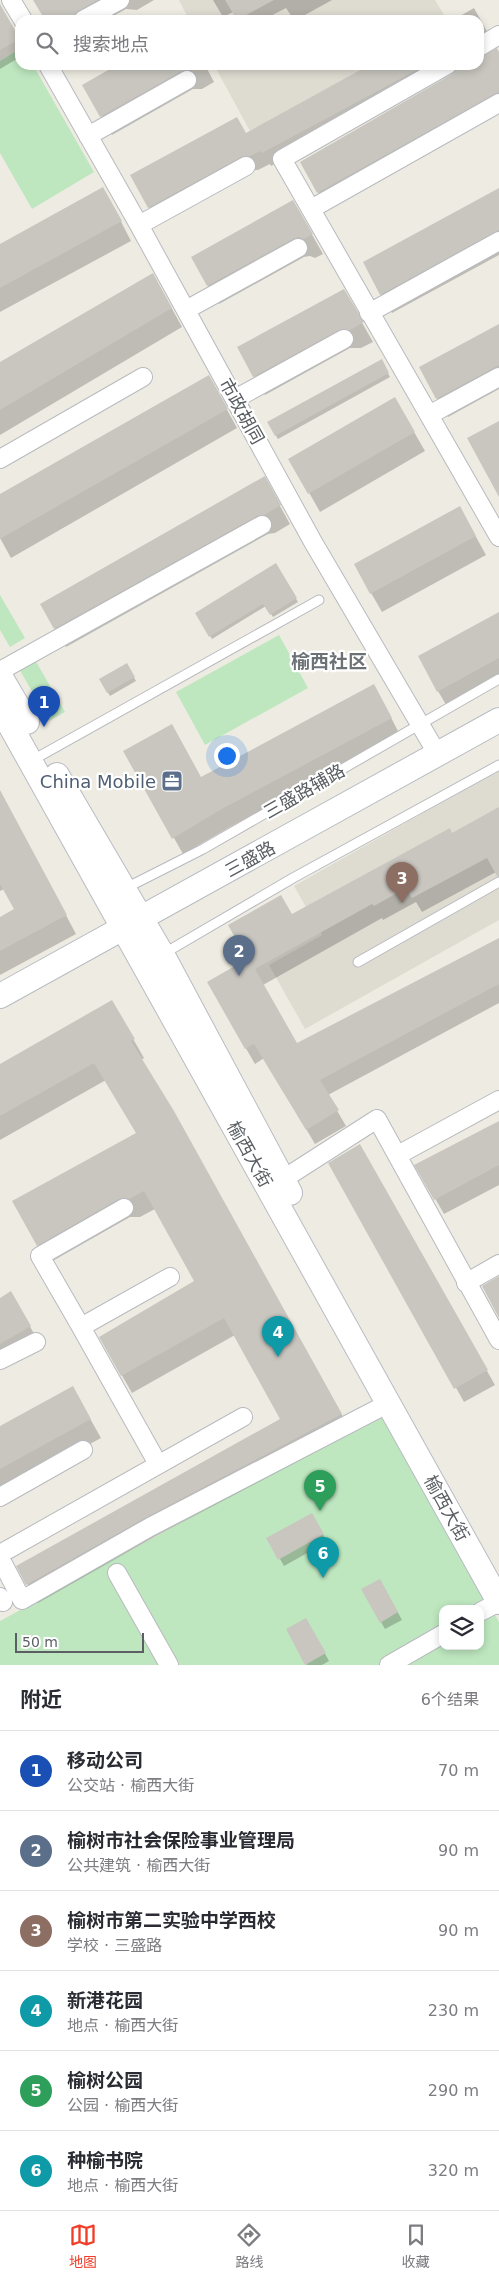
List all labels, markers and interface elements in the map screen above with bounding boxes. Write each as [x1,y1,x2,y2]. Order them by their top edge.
search box [15,15,484,70]
icon: search [33,29,61,57]
text: 搜索地点 [73,33,149,55]
street label: 市政胡同 [215,374,269,448]
district label: 榆西社区 [291,650,367,672]
pin: 1 [28,686,60,727]
your location [214,743,240,769]
street label: 三盛路辅路 [260,759,348,823]
office icon: China Mobile [160,769,184,793]
place label: China Mobile [40,771,156,792]
street label: 三盛路 [221,837,279,881]
pin: 3 [386,862,418,903]
pin: 2 [223,935,255,976]
street label: 榆西大街 [223,1117,277,1191]
pin: 4 [262,1316,294,1357]
pin: 5 [304,1470,336,1511]
street label: 榆西大街 [420,1471,474,1545]
pin: 6 [307,1537,339,1578]
map controls [439,1605,484,1650]
button: layers [439,1605,484,1650]
scale bar [15,1630,144,1653]
text: 50 m [22,1634,58,1650]
text: 附近 [20,1688,62,1712]
text: 6个结果 [421,1690,479,1709]
text: 移动公司 [67,1749,143,1771]
text: 1 [30,1761,42,1780]
text: 70 m [438,1761,479,1780]
text: 公交站 · 榆西大街 [67,1776,194,1795]
text: 榆树市社会保险事业管理局 [67,1829,295,1851]
text: 2 [30,1841,42,1860]
text: 90 m [438,1841,479,1860]
text: 公共建筑 · 榆西大街 [67,1856,210,1875]
text: 榆树市第二实验中学西校 [67,1909,276,1931]
text: 3 [30,1921,42,1940]
text: 90 m [438,1921,479,1940]
text: 学校 · 三盛路 [67,1936,162,1955]
text: 新港花园 [67,1989,143,2011]
text: 4 [30,2001,42,2020]
text: 230 m [428,2001,479,2020]
text: 地点 · 榆西大街 [67,2016,178,2035]
text: 榆树公园 [67,2069,143,2091]
text: 5 [30,2081,42,2100]
text: 290 m [428,2081,479,2100]
text: 公园 · 榆西大街 [67,2096,178,2115]
text: 种榆书院 [67,2149,143,2171]
text: 6 [30,2161,42,2180]
text: 320 m [428,2161,479,2180]
text: 地点 · 榆西大街 [67,2176,178,2195]
tab: 地图 [69,2221,97,2271]
tab: 路线 [235,2221,263,2271]
tab: 收藏 [402,2221,430,2271]

